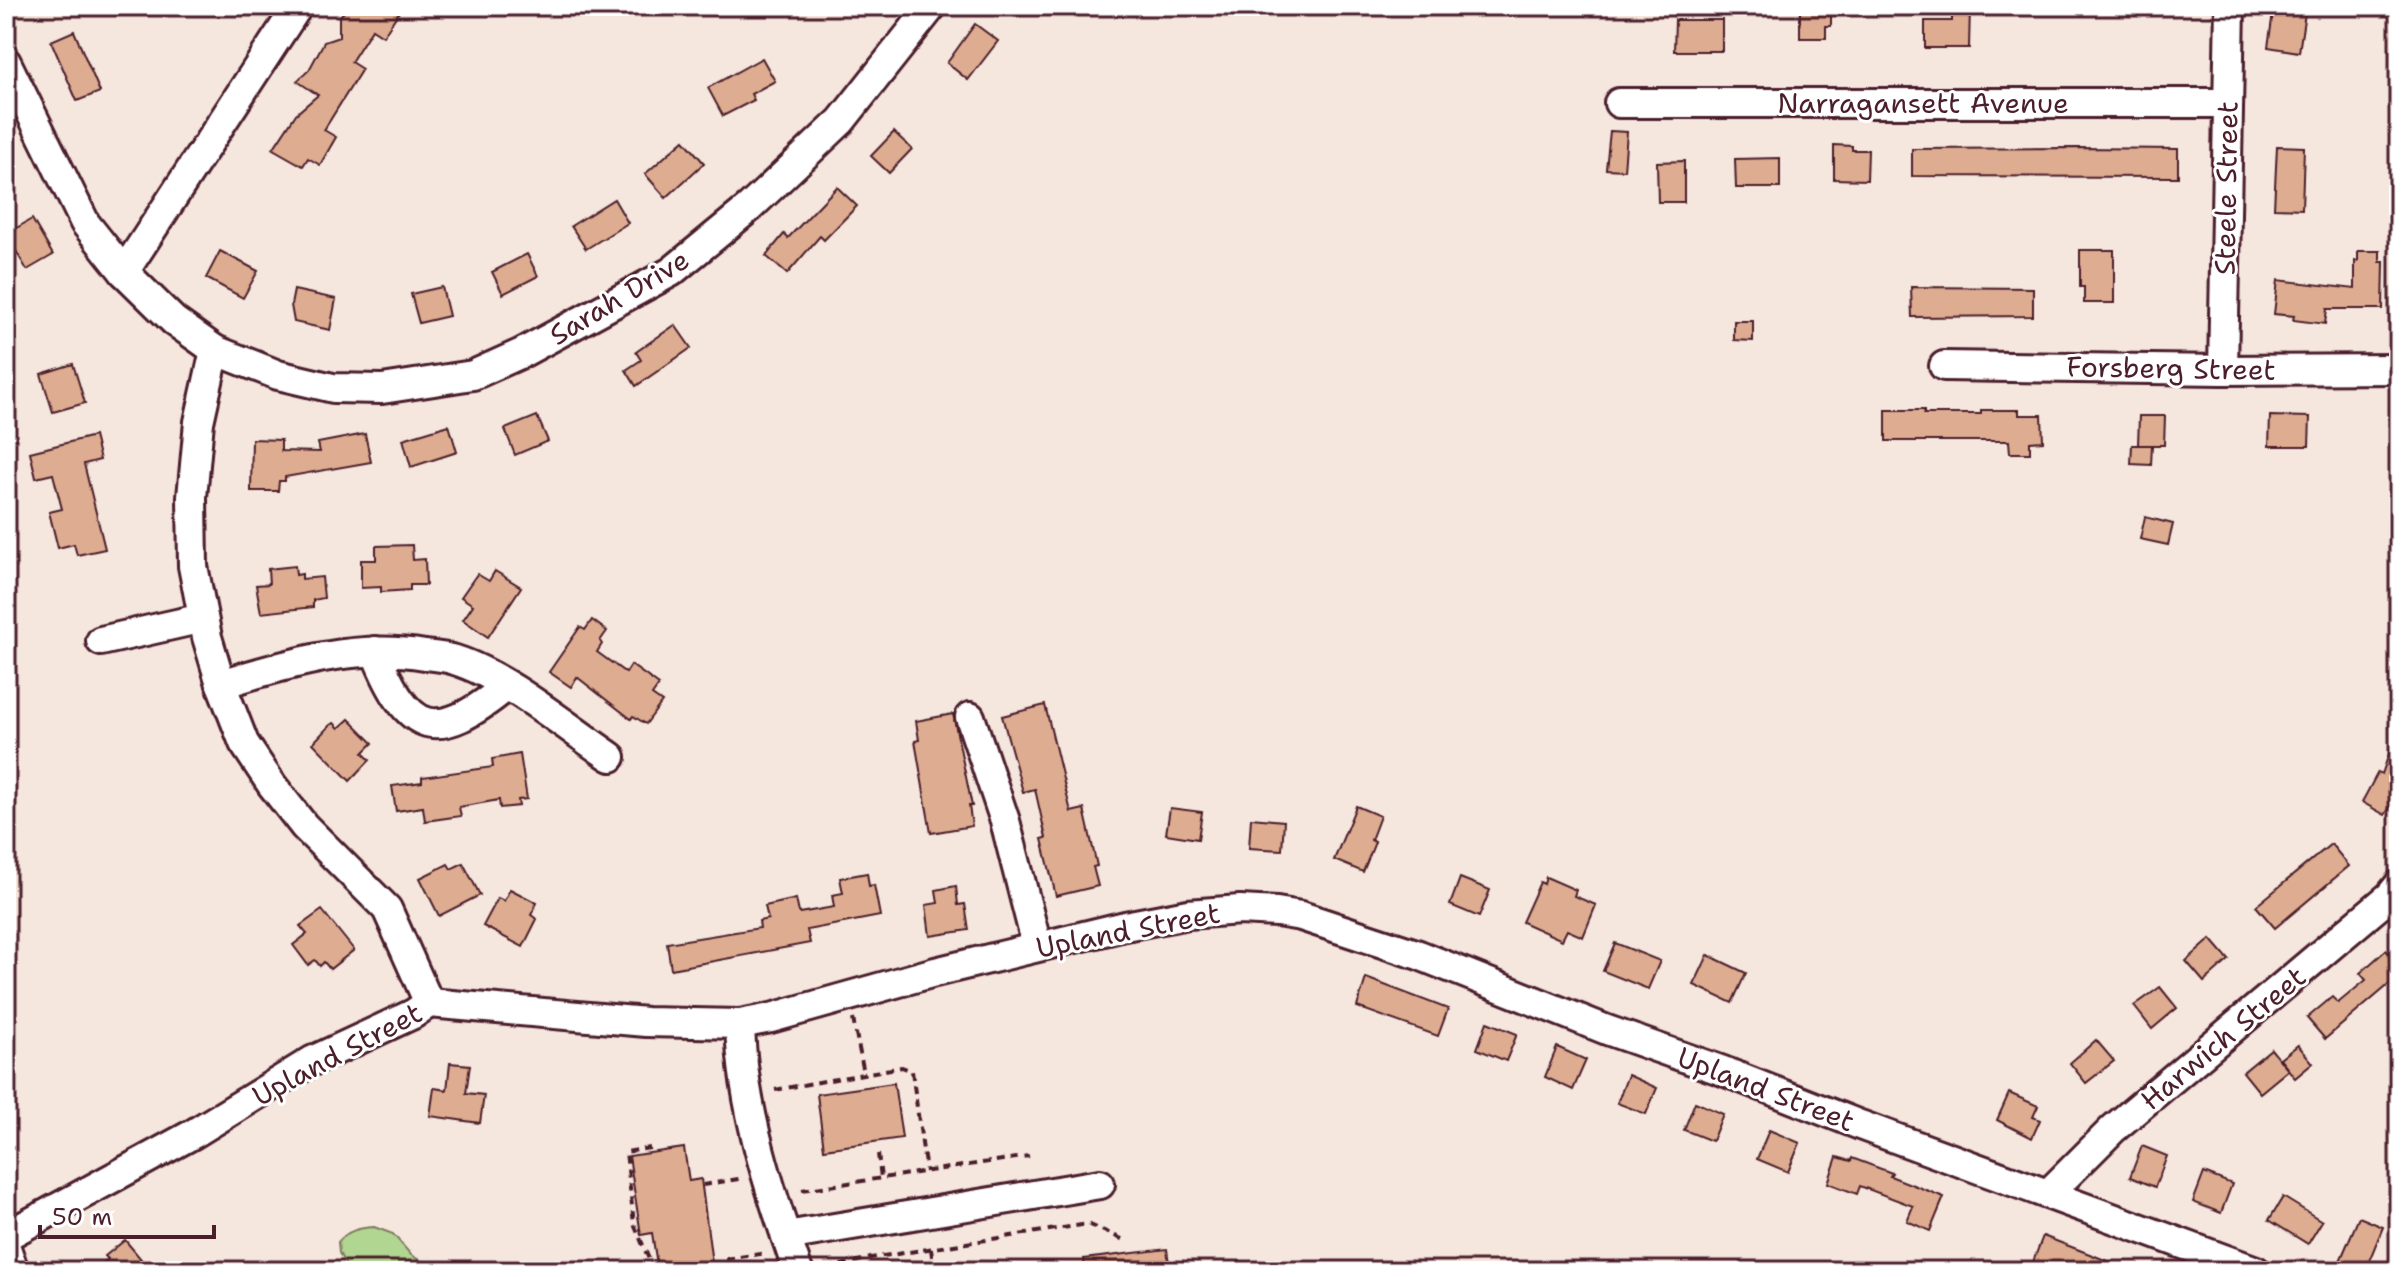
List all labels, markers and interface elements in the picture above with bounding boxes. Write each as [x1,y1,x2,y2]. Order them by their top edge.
street label: Narragansett Avenue [1777,84,2069,122]
street label: Steele Street [2205,101,2247,275]
street label: Sarah Drive [542,240,696,354]
street label: Forsberg Street [2066,347,2276,389]
street label: Upland Street [1033,894,1223,966]
street label: Harwich Street [2132,958,2314,1118]
street label: Upland Street [246,993,428,1115]
street label: Upland Street [1672,1038,1860,1140]
scale bar [40,1189,214,1239]
text: 50 m [52,1201,112,1233]

